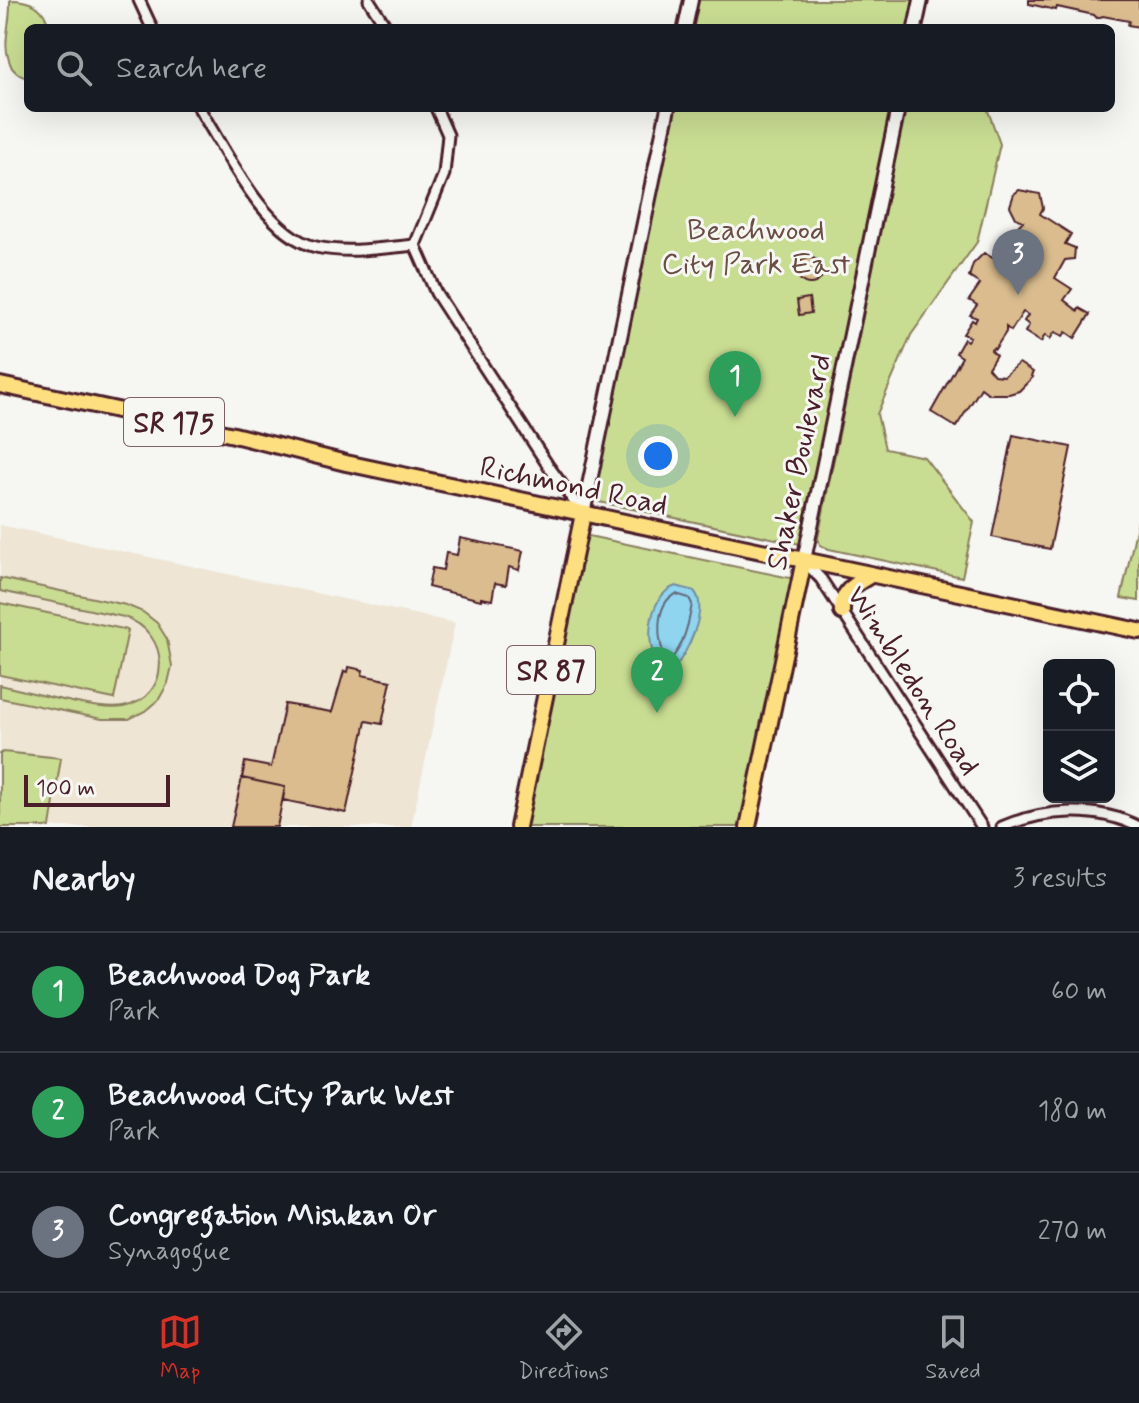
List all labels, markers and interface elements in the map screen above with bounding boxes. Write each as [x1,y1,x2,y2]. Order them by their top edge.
search box [24,24,1115,112]
icon: search [52,46,96,90]
text: Search here [116,49,267,88]
park label: Beachwood City Park East [661,211,851,284]
pin: 3 [992,229,1044,295]
pin: 1 [709,351,761,417]
street label: Shaker Boulevard [758,351,841,574]
road number: SR 175 [124,398,224,446]
your location [638,436,678,476]
street label: Richmond Road [476,448,671,525]
street label: Wimbledon Road [837,578,989,783]
road number: SR 87 [507,646,595,694]
pin: 2 [631,647,683,713]
map controls [1043,659,1115,803]
button: locate [1043,659,1115,731]
button: layers [1043,731,1115,803]
scale bar [24,771,170,807]
text: 100 m [36,775,95,803]
text: Nearby [32,857,136,902]
text: 3 results [1013,862,1107,896]
text: Beachwood Dog Park [108,956,370,995]
text: 1 [52,975,64,1009]
text: 60 m [1051,975,1107,1009]
text: Park [108,995,160,1029]
text: Beachwood City Park West [108,1076,454,1115]
text: 2 [52,1095,64,1129]
text: 180 m [1038,1095,1107,1129]
text: Park [108,1115,160,1149]
text: Congregation Mishkan Or [108,1196,436,1235]
text: 3 [52,1215,64,1249]
text: 270 m [1038,1215,1107,1249]
text: Synagogue [108,1235,231,1269]
tab: Map [158,1310,202,1386]
tab: Directions [518,1310,609,1386]
tab: Saved [925,1310,981,1386]

